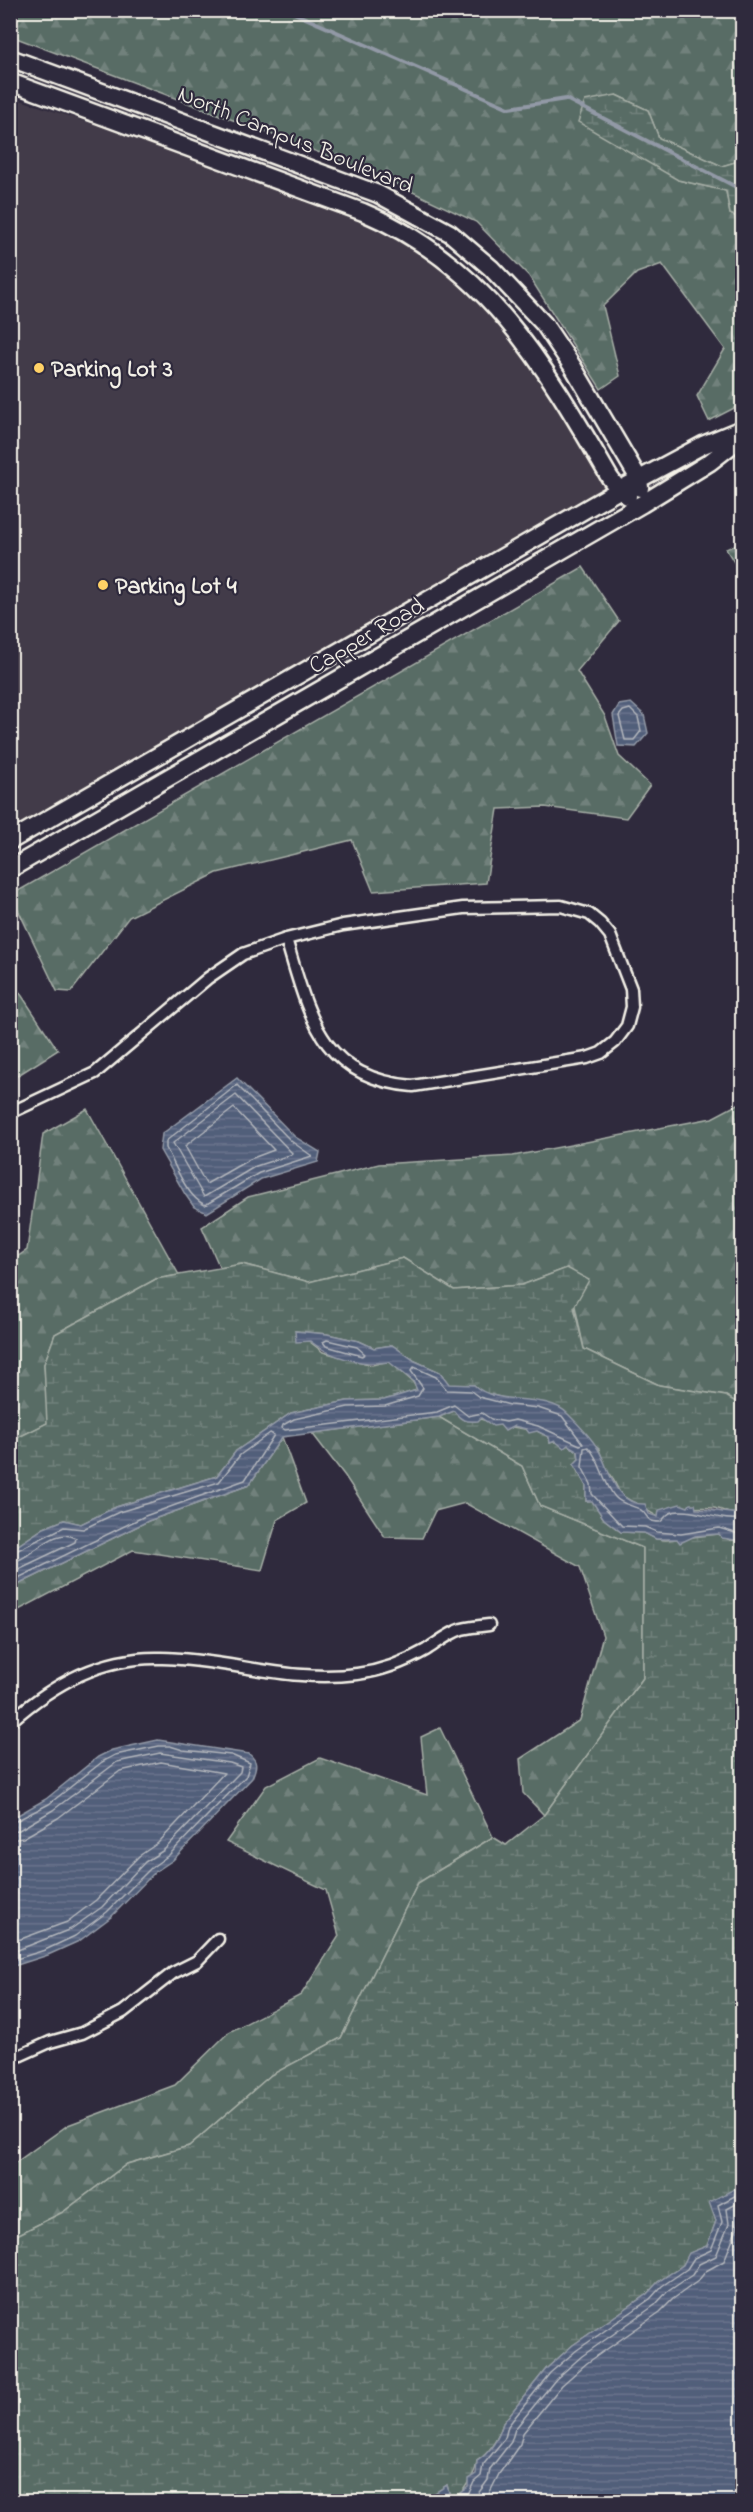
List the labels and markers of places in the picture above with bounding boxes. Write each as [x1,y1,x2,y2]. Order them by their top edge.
place label: Parking Lot 3 [51,353,173,389]
marker: Parking Lot 3 [32,361,46,375]
place label: Parking Lot 4 [115,570,237,606]
marker: Parking Lot 4 [96,578,110,592]

